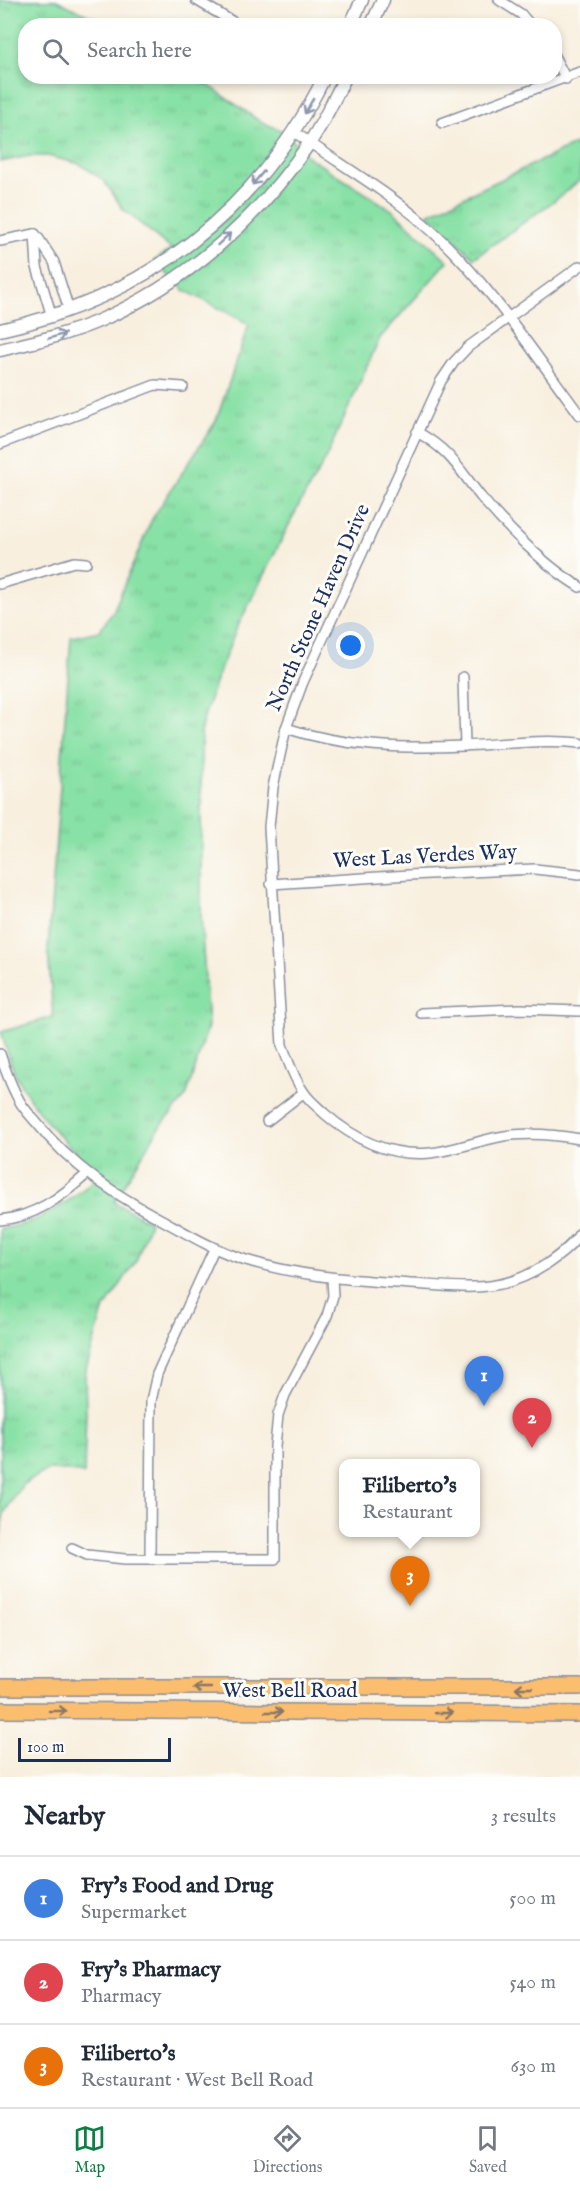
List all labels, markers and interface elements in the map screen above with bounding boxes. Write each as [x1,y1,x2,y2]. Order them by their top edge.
search box [18,18,562,84]
icon: search [39,35,72,68]
text: Search here [87,37,192,65]
one-way arrow [302,97,314,114]
one-way arrow [252,170,265,186]
one-way arrow [217,232,232,246]
one-way arrow [47,329,66,340]
street label: North Stone Haven Drive [261,500,377,716]
your location [336,631,365,660]
street label: West Las Verdes Way [332,839,518,875]
pin: 1 [464,1356,504,1406]
pin: 2 [512,1398,552,1448]
popup [339,1459,480,1537]
text: Filiberto's [362,1472,457,1500]
text: Restaurant [362,1500,453,1525]
pin: 3 [390,1556,430,1606]
street label: West Bell Road [223,1678,358,1705]
one-way arrow [192,1682,212,1694]
one-way arrow [515,1682,535,1694]
one-way arrow [48,1705,68,1717]
one-way arrow [264,1706,284,1718]
one-way arrow [434,1707,454,1719]
scale bar [18,1735,171,1762]
text: 100 m [27,1738,64,1758]
text: Nearby [24,1800,105,1833]
text: 3 results [491,1804,556,1829]
text: Fry's Food and Drug [81,1872,273,1900]
text: 1 [40,1886,47,1911]
text: 500 m [509,1886,556,1911]
text: Supermarket [81,1900,187,1925]
text: Fry's Pharmacy [81,1956,221,1984]
text: 2 [39,1970,48,1995]
text: 540 m [509,1970,556,1995]
text: Pharmacy [81,1984,162,2009]
text: Filiberto's [81,2040,176,2068]
text: 3 [40,2054,47,2079]
text: 630 m [510,2054,556,2079]
text: Restaurant · West Bell Road [81,2068,313,2093]
tab: Map [73,2122,106,2178]
tab: Directions [253,2122,322,2178]
tab: Saved [469,2122,507,2178]

